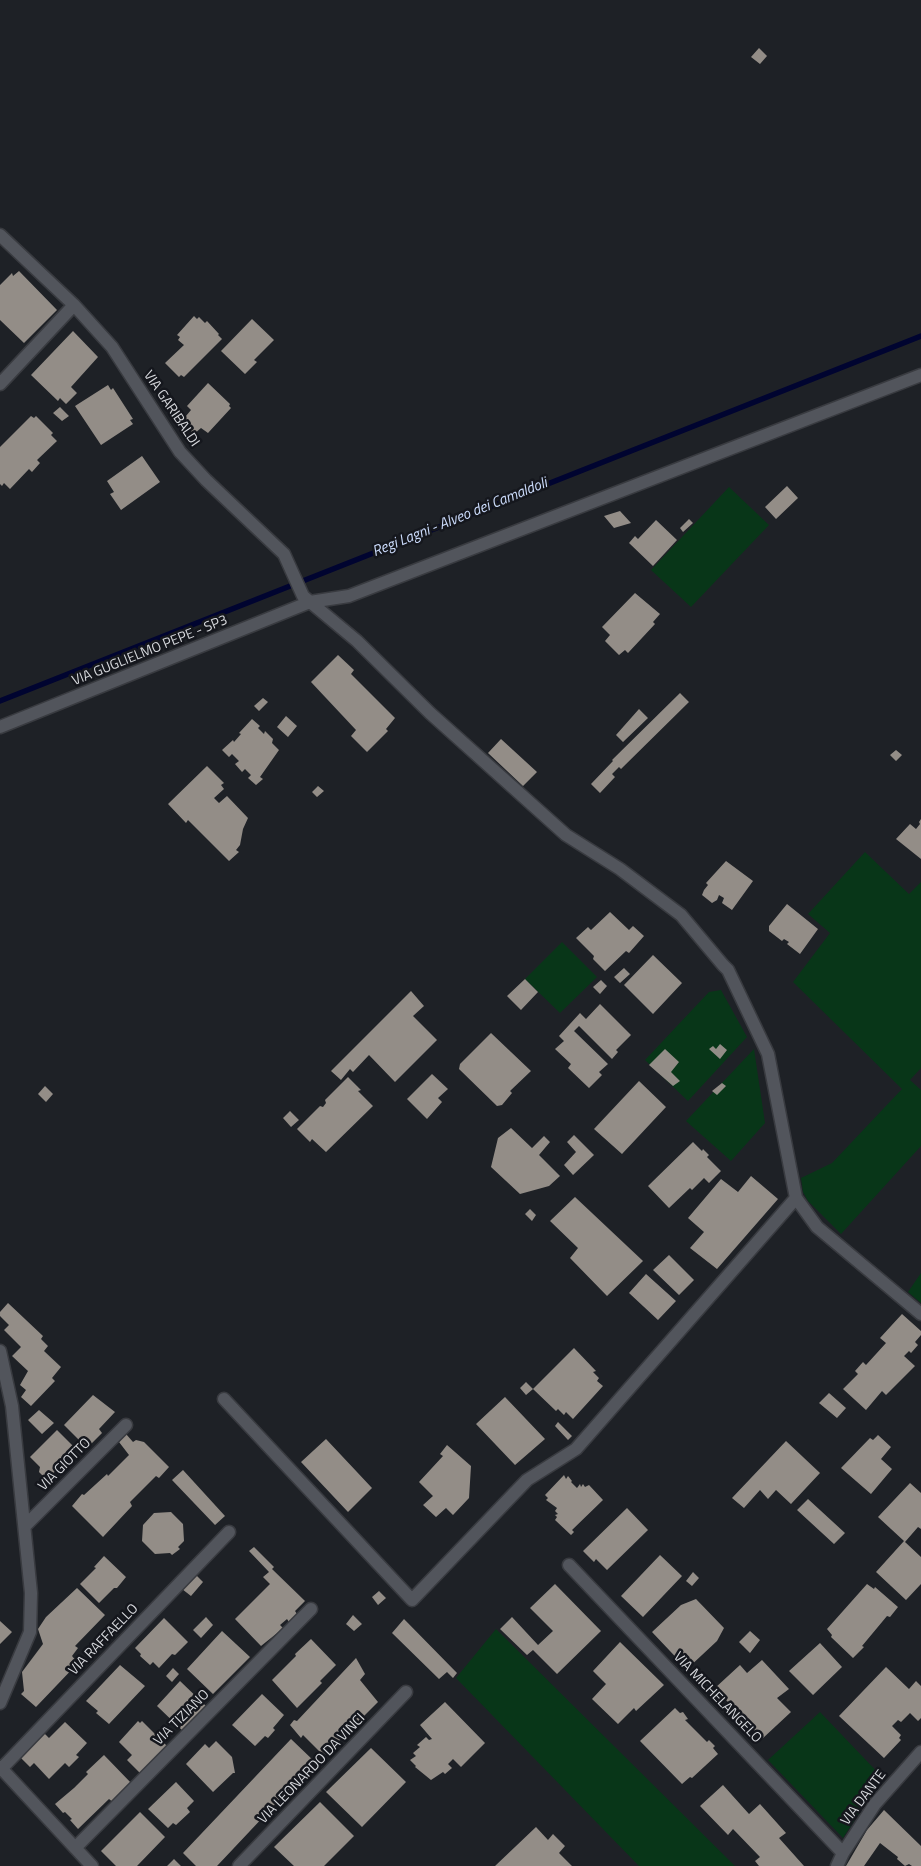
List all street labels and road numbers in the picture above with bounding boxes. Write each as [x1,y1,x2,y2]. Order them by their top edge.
street label: VIA GARIBALDI [139,368,203,450]
street label: VIA GUGLIELMO PEPE - SP3 [70,612,230,690]
street label: VIA GIOTTO [35,1435,95,1495]
street label: VIA RAFFAELLO [66,1601,142,1679]
street label: VIA MICHELANGELO [669,1649,765,1747]
street label: VIA TIZIANO [151,1687,213,1749]
street label: VIA LEONARDO DA VINCI [255,1710,369,1828]
street label: VIA DANTE [838,1767,890,1829]

